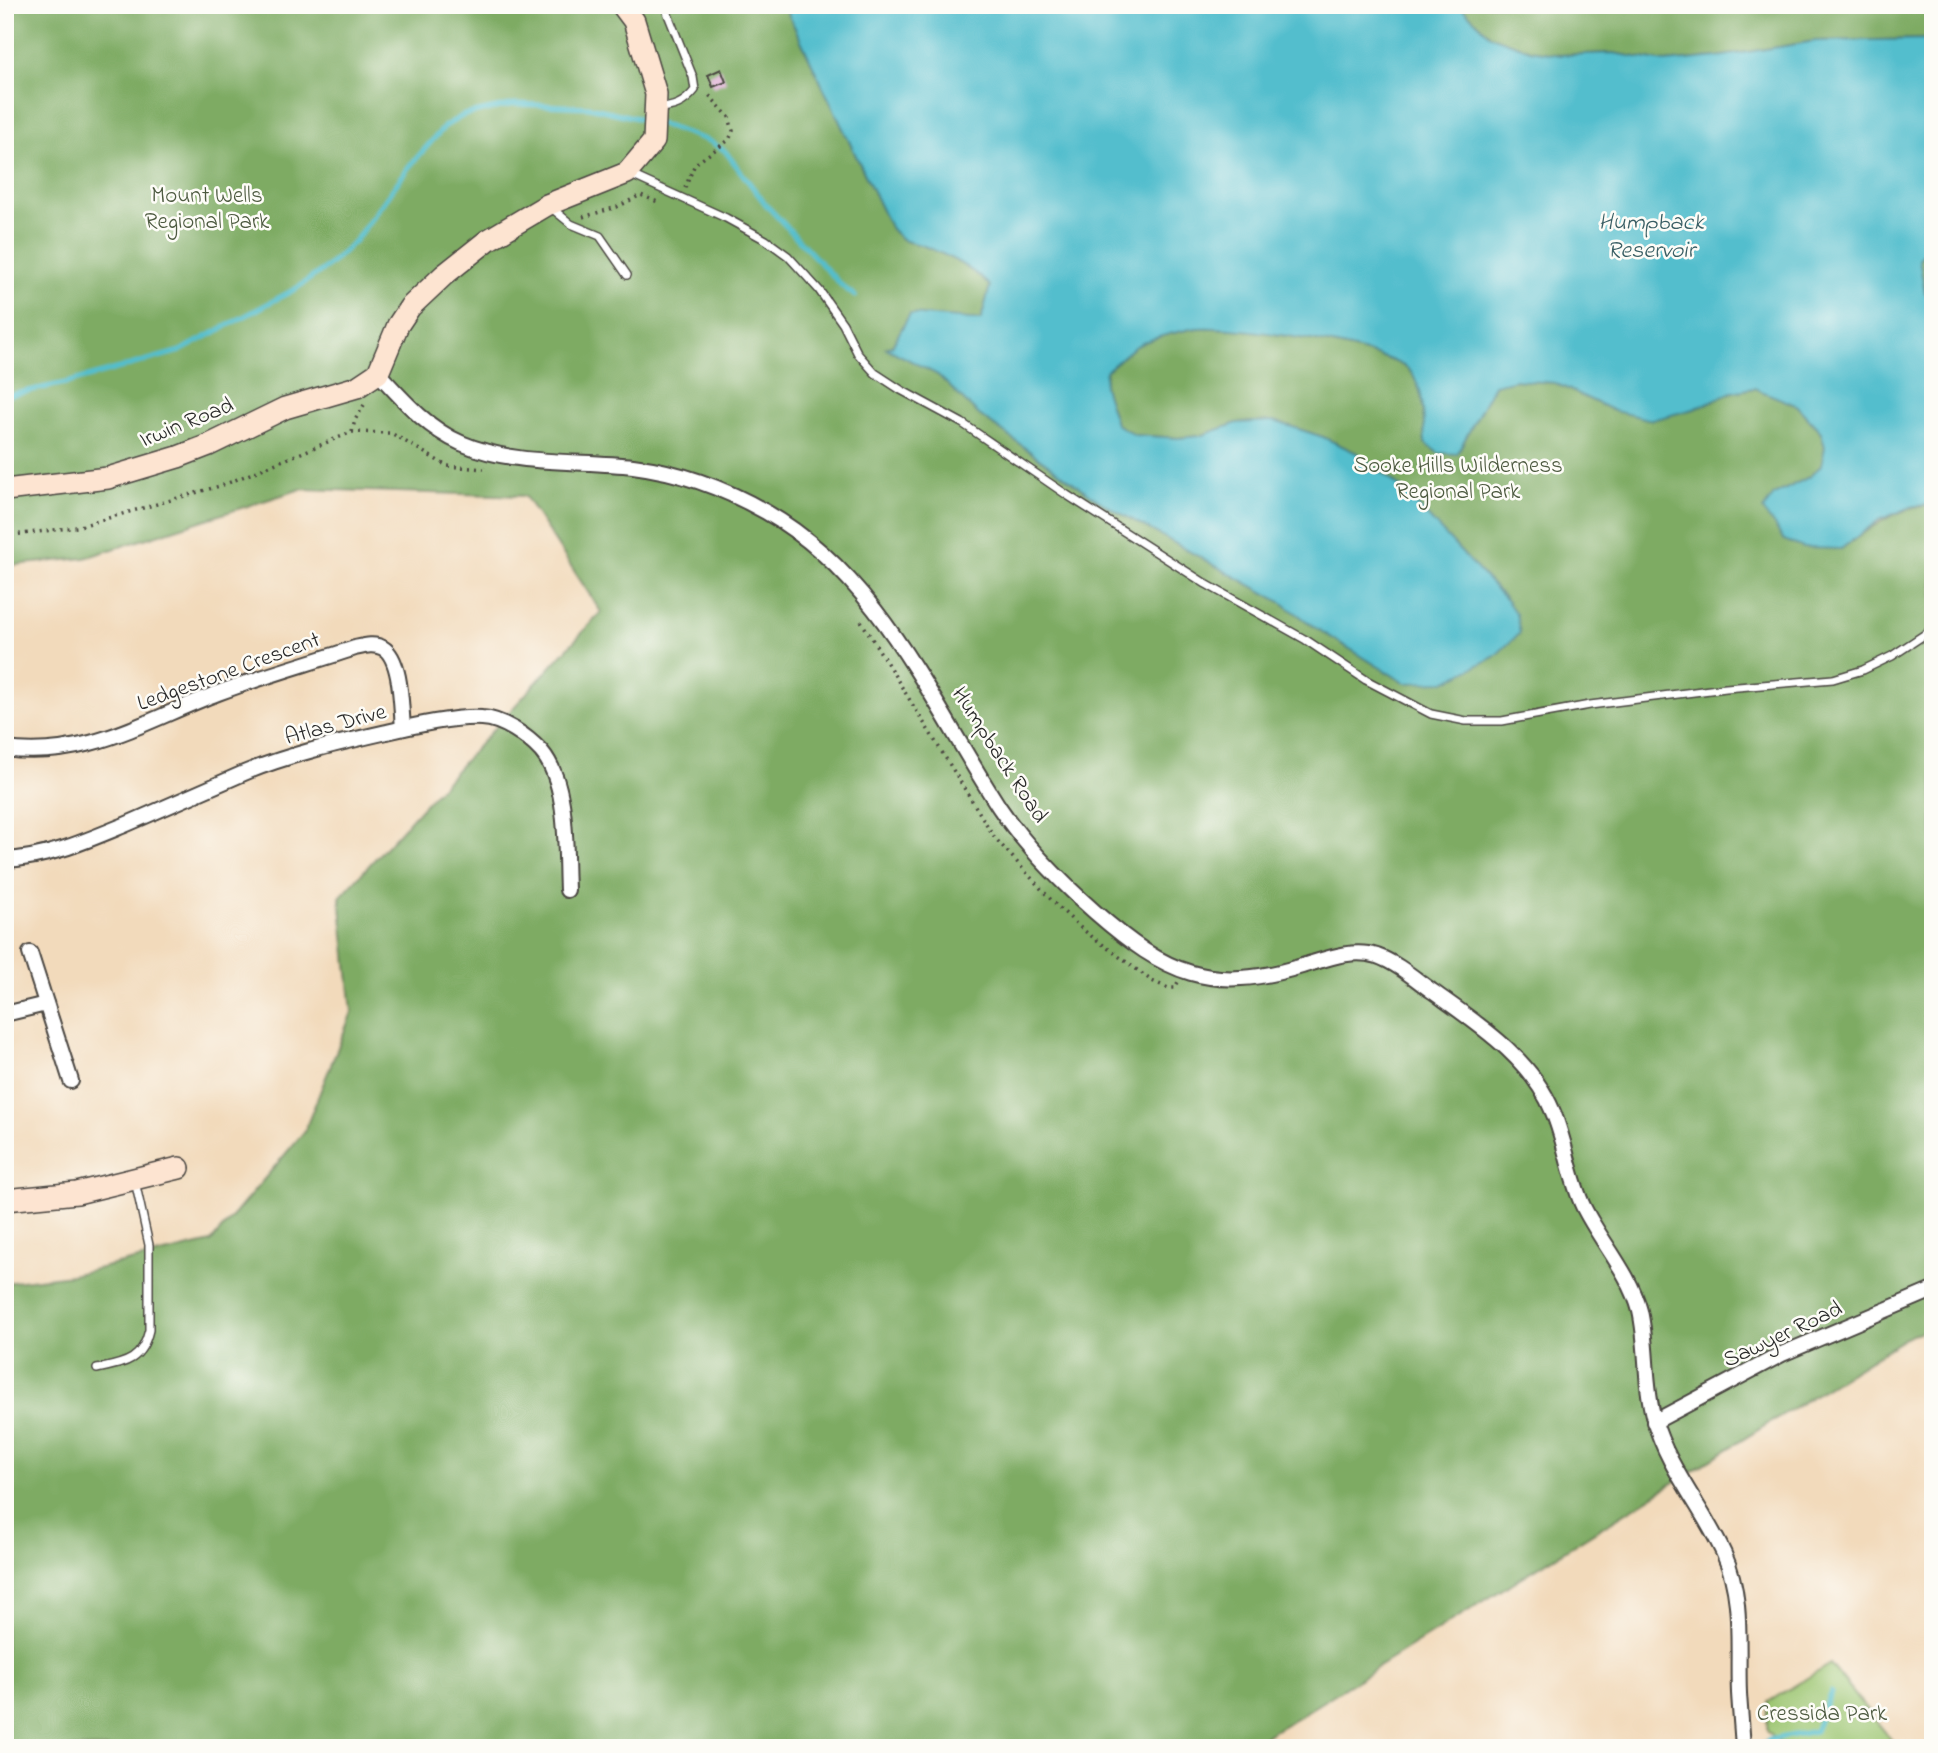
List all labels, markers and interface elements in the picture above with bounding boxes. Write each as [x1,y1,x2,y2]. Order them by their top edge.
park label: Mount Wells Regional Park [145,180,270,240]
water label: Humpback Reservoir [1598,206,1705,269]
street label: Irwin Road [135,389,239,457]
park label: Sooke Hills Wilderness Regional Park [1353,450,1563,510]
street label: Ledgestone Crescent [133,624,326,722]
street label: Humpback Road [942,681,1055,830]
street label: Atlas Drive [281,696,391,755]
street label: Sawyer Road [1718,1293,1849,1379]
park label: Cressida Park [1757,1698,1888,1731]

